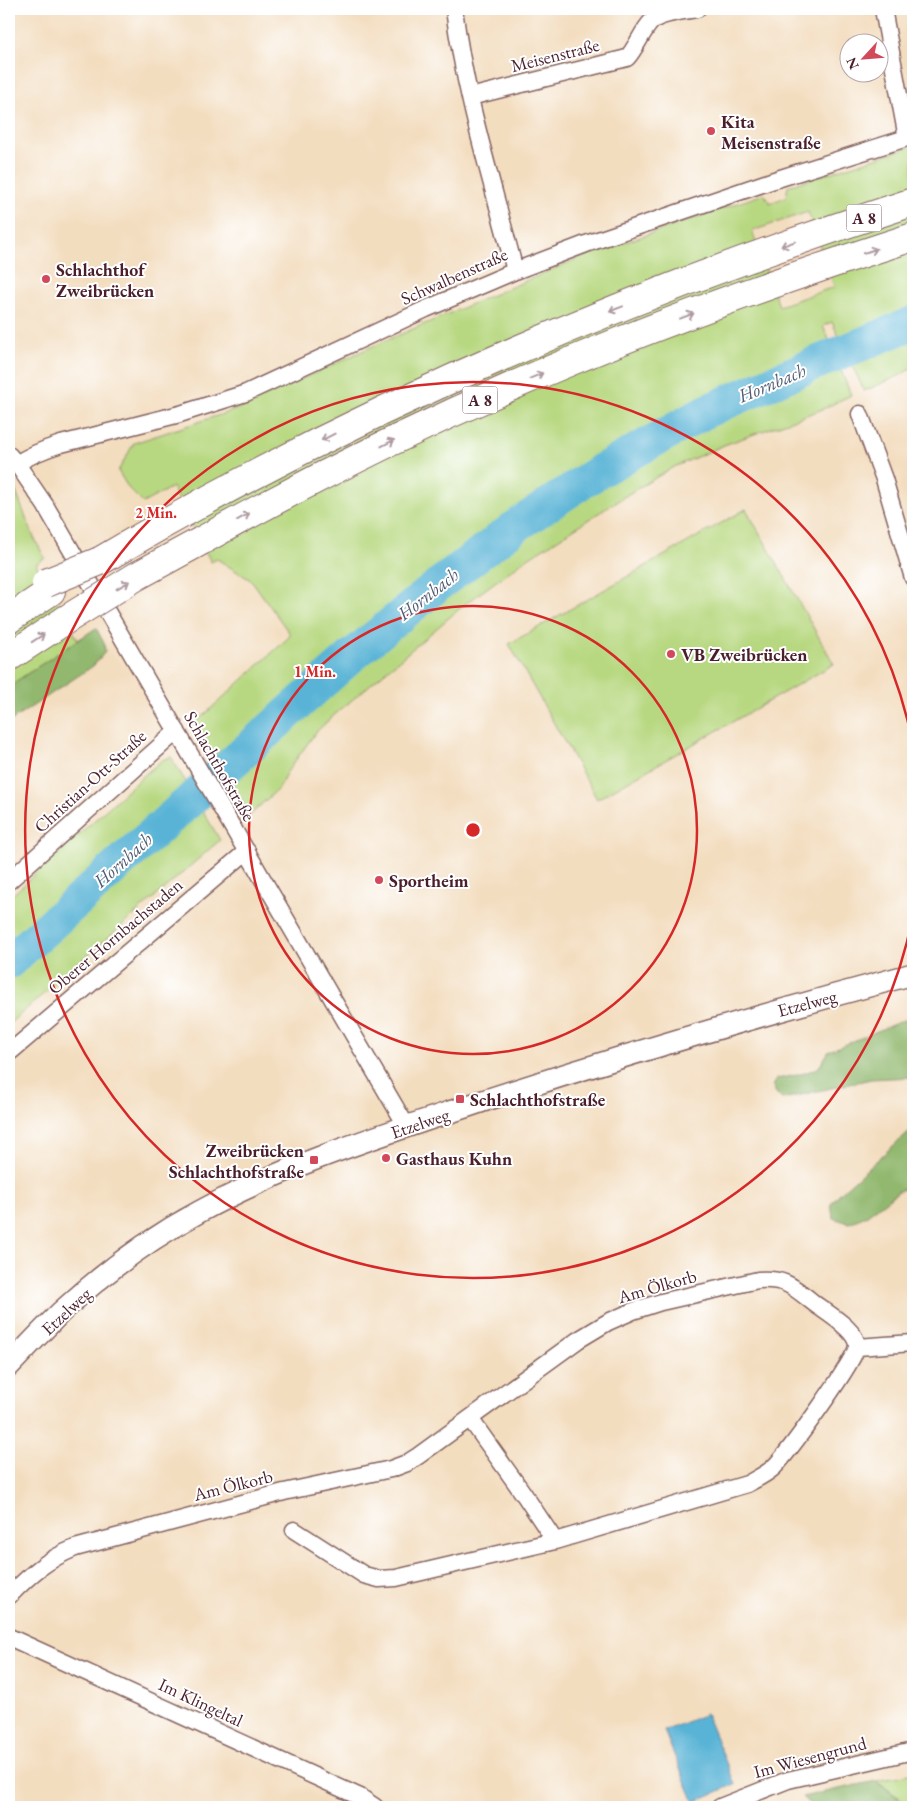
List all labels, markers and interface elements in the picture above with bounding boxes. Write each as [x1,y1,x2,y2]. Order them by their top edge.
north arrow [840,32,890,82]
street label: Meisenstraße [508,33,602,77]
text: N [841,54,863,73]
place label: Kita Meisenstraße [721,110,821,154]
marker: Kita Meisenstraße [705,125,717,137]
road number: A 8 [846,204,882,232]
one-way arrow [780,240,796,249]
street label: Schwalbenstraße [397,242,511,310]
one-way arrow [862,246,877,255]
place label: Schlachthof Zweibrücken [56,258,154,302]
marker: Schlachthof Zweibrücken [40,273,52,285]
one-way arrow [609,305,625,314]
one-way arrow [679,311,694,320]
water label: Hornbach [734,358,810,409]
one-way arrow [528,370,543,380]
road number: A 8 [462,386,498,414]
one-way arrow [321,433,336,442]
one-way arrow [380,438,395,447]
text: 2 Min. [135,503,177,522]
one-way arrow [236,512,250,522]
water label: Hornbach [392,562,464,626]
one-way arrow [116,579,130,589]
one-way arrow [30,633,44,643]
place label: VB Zweibrücken [681,643,808,666]
marker: VB Zweibrücken [665,648,677,660]
text: 1 Min. [294,662,336,681]
street label: Schlachthofstraße [179,707,261,825]
street label: Christian-Ott-Straße [29,725,151,837]
centre of rings [464,821,482,839]
water label: Hornbach [87,827,158,894]
place label: Sportheim [389,869,469,892]
street label: Oberer Hornbachstaden [43,873,187,999]
marker: Sportheim [373,874,385,886]
street label: Etzelweg [775,984,839,1022]
place label: Schlachthofstraße [470,1088,606,1111]
marker: Schlachthofstraße [454,1093,466,1105]
street label: Etzelweg [388,1102,452,1144]
place label: Zweibrücken Schlachthofstraße [169,1139,304,1183]
place label: Gasthaus Kuhn [396,1147,512,1170]
marker: Gasthaus Kuhn [380,1152,392,1164]
marker: Zweibrücken Schlachthofstraße [308,1154,320,1166]
street label: Am Ölkorb [614,1264,699,1308]
street label: Etzelweg [36,1282,96,1340]
street label: Am Ölkorb [190,1464,275,1506]
street label: Im Klingeltal [155,1672,247,1732]
street label: Im Wiesengrund [751,1731,870,1783]

